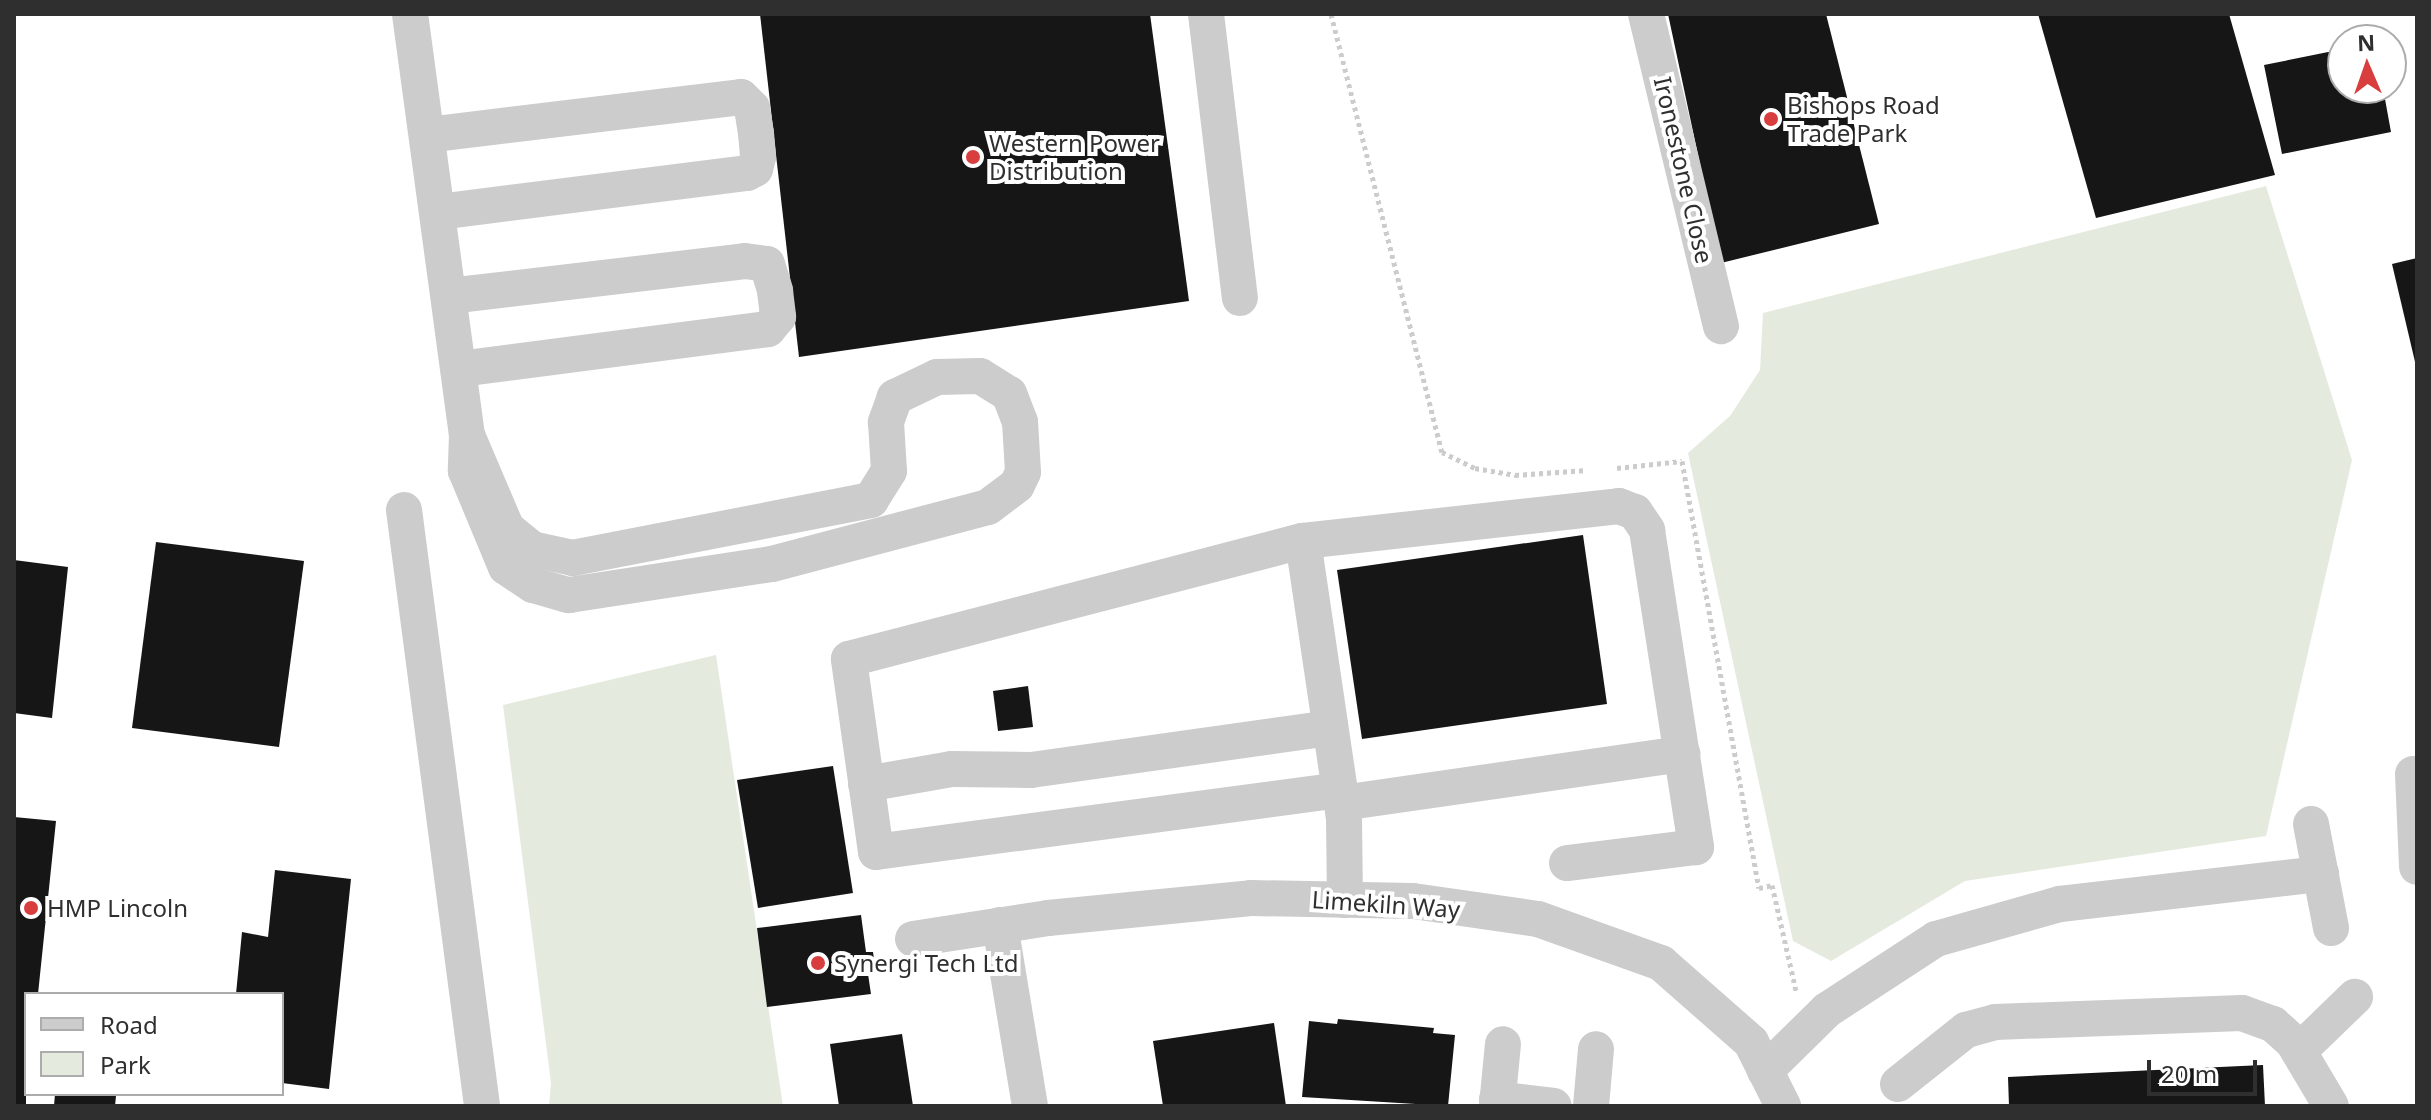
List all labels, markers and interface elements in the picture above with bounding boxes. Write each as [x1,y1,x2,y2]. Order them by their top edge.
north arrow [2327,24,2407,104]
text: N [2357,27,2376,57]
street label: Ironestone Close [1649,74,1719,266]
place label: Bishops Road Trade Park [1787,91,1940,147]
marker: Bishops Road Trade Park [1762,110,1780,128]
place label: Western Power Distribution [989,129,1160,185]
marker: Western Power Distribution [964,148,982,166]
street label: Limekiln Way [1311,884,1461,924]
place label: HMP Lincoln [47,894,188,922]
marker: HMP Lincoln [22,899,40,917]
place label: Synergi Tech Ltd [834,949,1018,977]
marker: Synergi Tech Ltd [809,954,827,972]
legend [24,992,284,1096]
text: Road [100,1008,158,1041]
scale bar [2151,1044,2261,1094]
text: Park [100,1048,151,1081]
text: 20 m [2161,1057,2217,1090]

